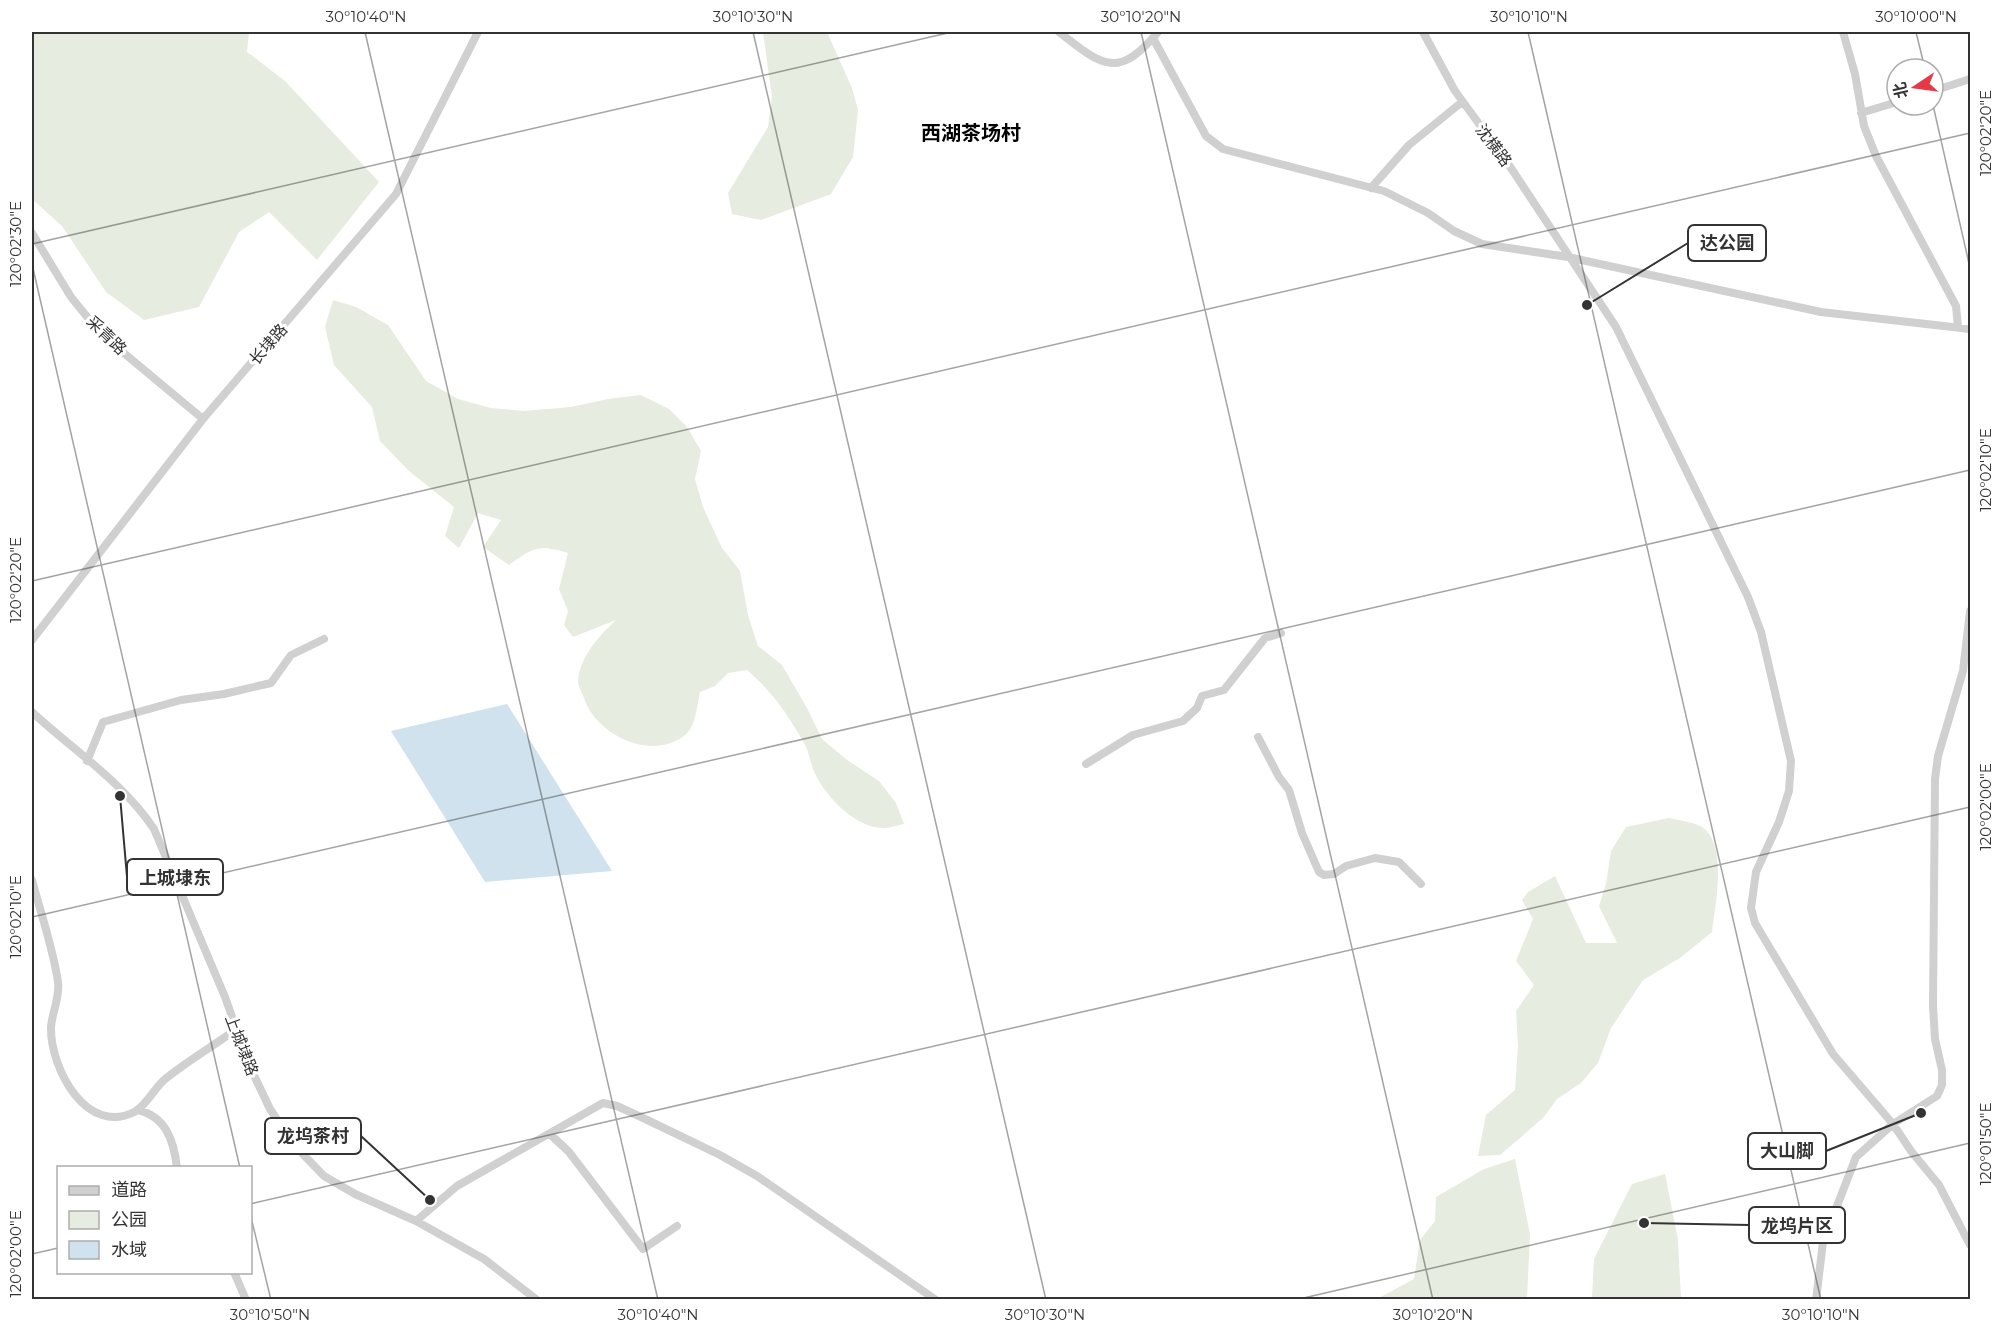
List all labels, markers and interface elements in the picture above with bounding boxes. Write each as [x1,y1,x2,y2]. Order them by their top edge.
text: 30°10'40"N [326,7,406,26]
text: 30°10'30"N [713,7,793,26]
text: 30°10'20"N [1101,7,1181,26]
text: 30°10'10"N [1490,7,1568,26]
text: 30°10'00"N [1875,7,1957,26]
north arrow [1885,57,1945,117]
text: 北 [1890,80,1912,100]
text: 120°02'20"E [1976,90,1995,176]
street label: 沈横路 [1472,120,1516,170]
district label: 西湖茶场村 [921,121,1021,145]
text: 120°02'30"E [6,201,25,287]
callout: 达公园 [1688,225,1766,261]
text: 达公园 [1700,232,1754,254]
street label: 采青路 [83,312,131,359]
street label: 长埭路 [245,320,291,369]
text: 120°02'10"E [1976,428,1995,512]
text: 120°02'20"E [6,537,25,623]
text: 120°02'00"E [1976,763,1995,851]
callout: 上城埭东 [127,859,223,895]
text: 上城埭东 [139,867,211,889]
text: 120°02'10"E [6,875,25,959]
street label: 上城埭路 [221,1012,262,1078]
text: 120°01'50"E [1976,1103,1995,1185]
callout: 龙坞茶村 [265,1118,361,1154]
text: 龙坞茶村 [277,1125,349,1147]
callout: 大山脚 [1748,1133,1826,1169]
text: 大山脚 [1760,1140,1814,1162]
legend [57,1166,252,1274]
text: 道路 [111,1179,147,1201]
callout: 龙坞片区 [1749,1207,1845,1243]
text: 公园 [111,1209,147,1231]
text: 120°02'00"E [6,1210,25,1298]
text: 龙坞片区 [1761,1215,1833,1237]
text: 水域 [111,1239,147,1261]
text: 30°10'50"N [230,1305,310,1324]
text: 30°10'40"N [618,1305,698,1324]
text: 30°10'30"N [1005,1305,1085,1324]
text: 30°10'20"N [1393,1305,1473,1324]
text: 30°10'10"N [1782,1305,1860,1324]

